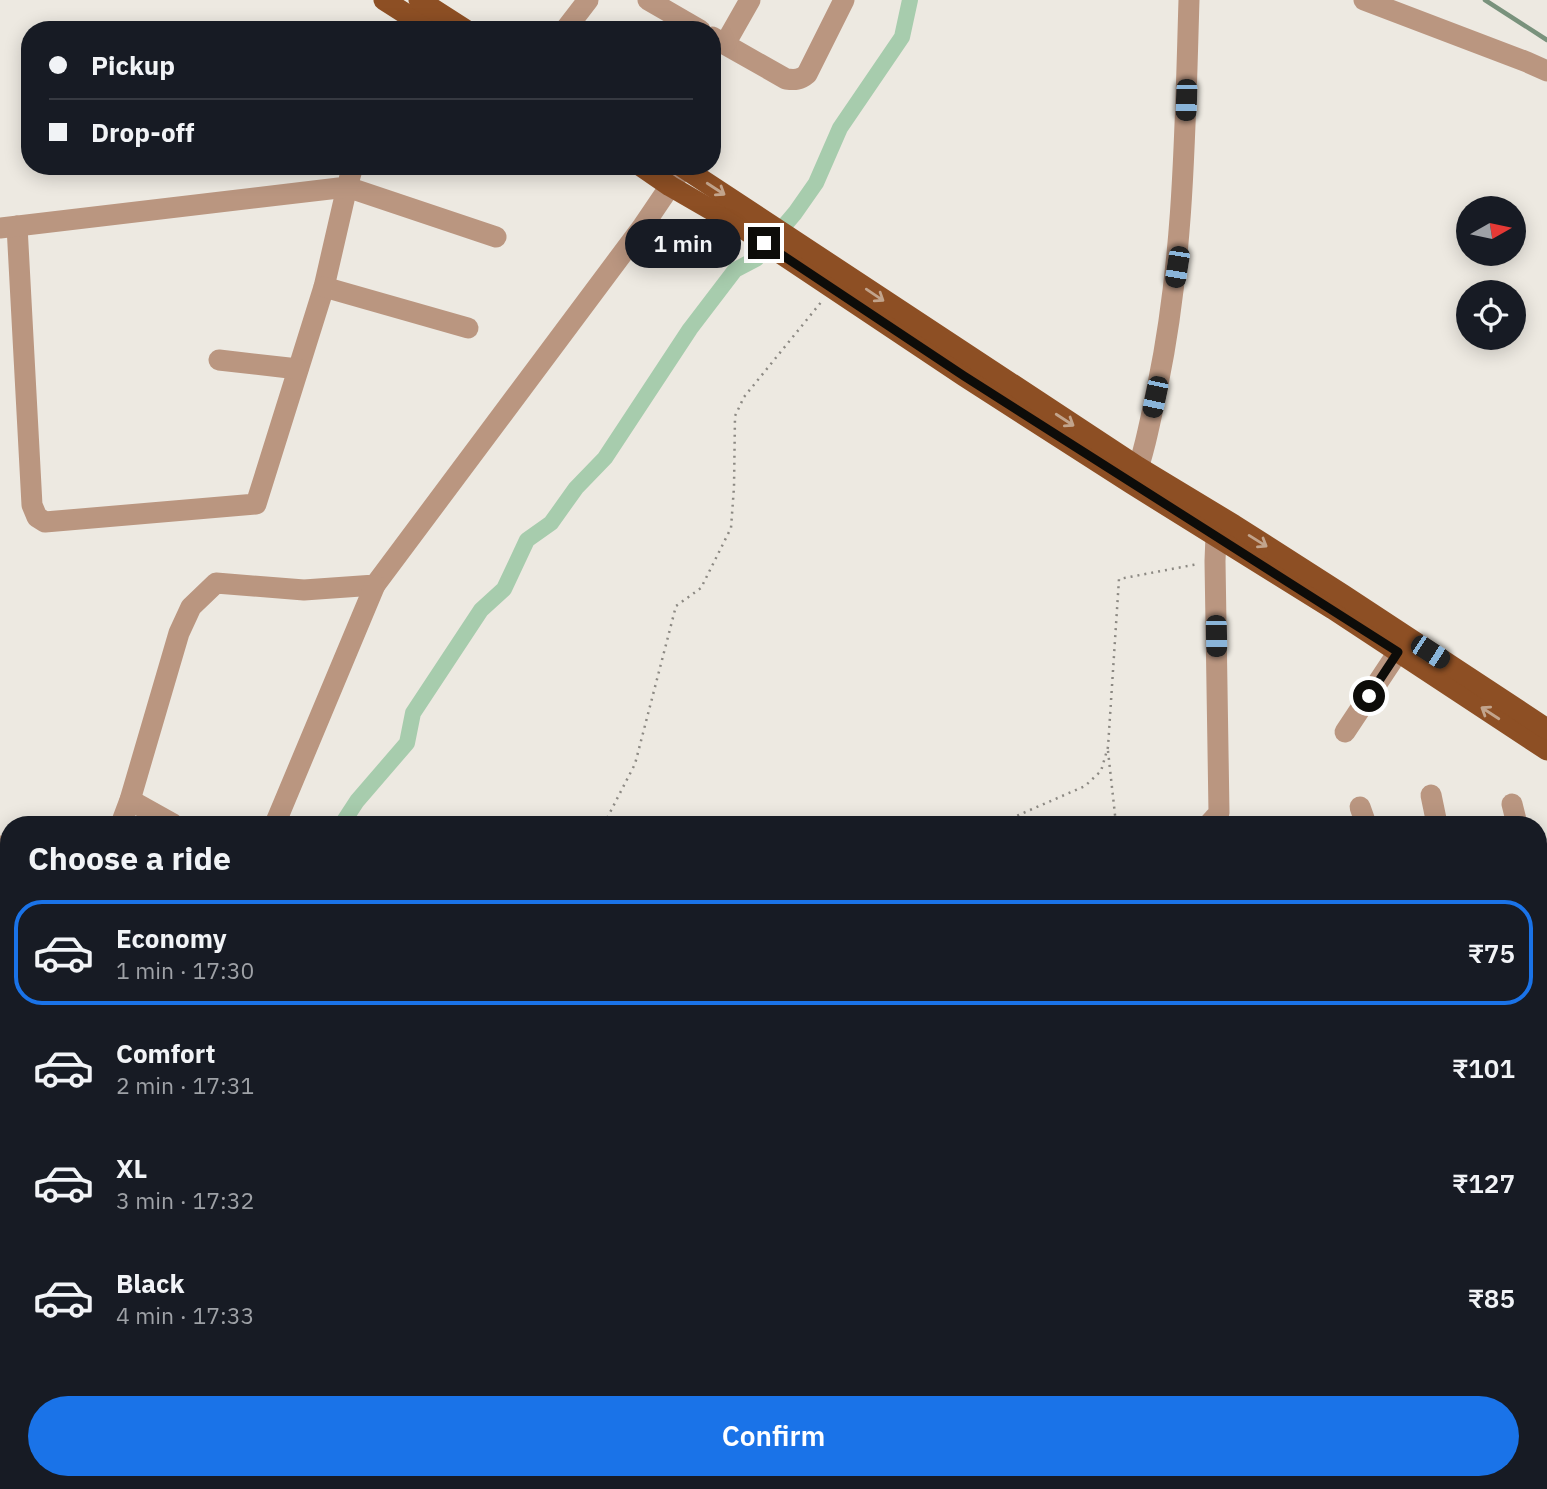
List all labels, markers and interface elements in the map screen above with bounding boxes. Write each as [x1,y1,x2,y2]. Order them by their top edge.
text: Pickup [91,48,175,82]
car [1175,79,1198,121]
text: Drop-off [91,115,194,149]
one-way arrow [706,182,725,196]
north arrow [1456,196,1526,266]
map controls [1456,196,1526,350]
callout: 1 min [624,218,740,268]
route end [748,227,780,259]
text: 1 min [653,228,713,258]
car [1164,245,1191,289]
button: locate [1456,280,1526,350]
one-way arrow [865,288,884,302]
car [1141,374,1170,420]
one-way arrow [1055,413,1075,427]
one-way arrow [1248,534,1268,548]
car [1206,615,1227,657]
car [1407,632,1454,672]
route start [1353,680,1385,712]
one-way arrow [1481,706,1500,720]
text: Choose a ride [28,837,231,879]
icon: car [32,921,95,984]
text: Economy [116,921,227,955]
text: ₹75 [1468,936,1515,970]
text: 1 min · 17:30 [116,955,254,985]
icon: car [32,1036,95,1099]
text: Comfort [116,1036,215,1070]
text: ₹101 [1452,1051,1515,1085]
text: 2 min · 17:31 [116,1070,254,1100]
icon: car [32,1151,95,1214]
text: XL [116,1151,147,1185]
text: ₹127 [1452,1166,1515,1200]
text: 3 min · 17:32 [116,1185,254,1215]
icon: car [32,1266,95,1329]
text: Black [116,1266,184,1300]
text: ₹85 [1468,1281,1515,1315]
text: 4 min · 17:33 [116,1300,254,1330]
button: Confirm [28,1396,1519,1476]

